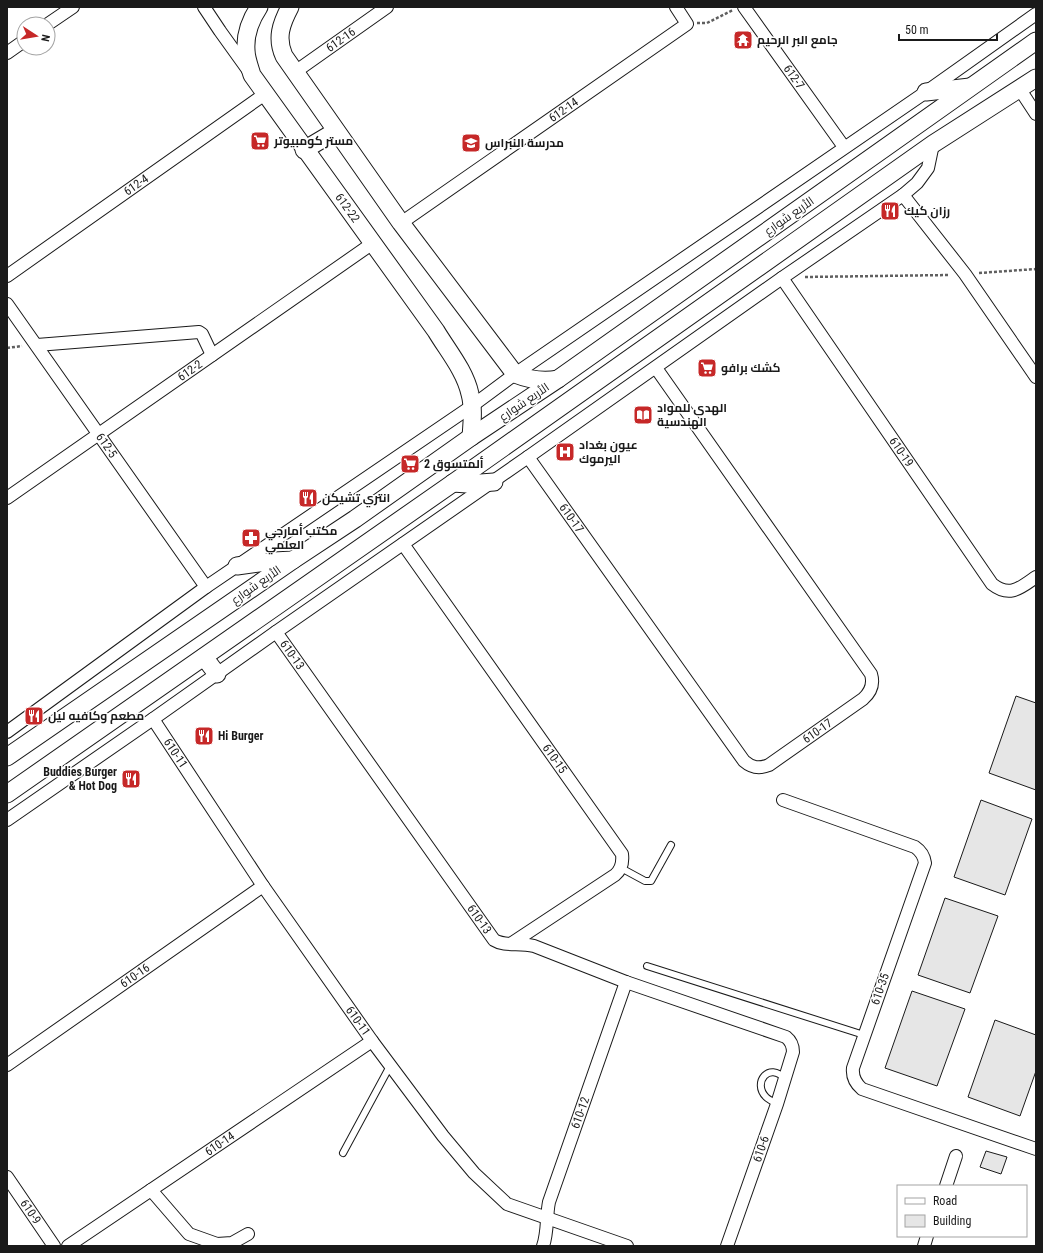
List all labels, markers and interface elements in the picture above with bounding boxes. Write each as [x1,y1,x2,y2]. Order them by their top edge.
north arrow [16,16,56,56]
scale bar [899,16,997,42]
text: 50 m [905,23,929,37]
street label: 612-16 [323,25,358,55]
temple icon: جامع البر الرحيم [732,29,754,51]
text: N [38,33,52,43]
place label: جامع البر الرحيم [757,33,838,49]
street label: 612-7 [781,62,807,92]
street label: 612-14 [546,95,581,125]
supermarket icon: مستر كومبيوتر [249,130,271,152]
school or university icon: مدرسة النبراس [460,132,482,154]
place label: مستر كومبيوتر [273,134,353,149]
place label: مدرسة النبراس [485,136,564,151]
street label: 612-4 [121,171,151,198]
street label: 612-22 [332,190,363,225]
street label: الأربع شوارع [761,194,817,239]
restaurant icon: رزان كيك [879,200,901,222]
place label: رزان كيك [904,204,950,219]
street label: 612-2 [175,357,205,384]
supermarket icon: كشك برافو [696,357,718,379]
place label: كشك برافو [721,361,781,376]
street label: الأربع شوارع [496,380,552,425]
place label: الهدى للمواد الهندسية [657,401,727,430]
library icon: الهدى للمواد الهندسية [632,404,654,426]
street label: 612-5 [93,431,120,461]
street label: 610-19 [886,435,916,469]
place label: عيون بغداد اليرموك [579,438,638,467]
hospital icon: عيون بغداد اليرموك [554,441,576,463]
supermarket icon: ألمتسوق 2 [399,453,421,475]
place label: ألمتسوق 2 [424,456,484,472]
restaurant icon: انتري تشيكن [297,487,319,509]
place label: انتري تشيكن [322,491,390,508]
street label: 610-17 [556,501,587,536]
place label: مكتب أمارجي العلمي [265,523,337,555]
pharmacy icon: مكتب أمارجي العلمي [240,527,262,549]
street label: الأربع شوارع [228,563,284,608]
street label: 610-13 [277,637,307,672]
restaurant icon: مطعم وكافيه ليل [23,705,45,727]
place label: مطعم وكافيه ليل [48,709,144,724]
street label: 610-17 [800,716,835,746]
restaurant icon: Hi Burger [193,725,215,747]
place label: Hi Burger [218,729,263,743]
street label: 610-11 [161,736,190,771]
street label: 610-15 [540,741,570,776]
place label: Buddies Burger & Hot Dog [43,765,117,793]
restaurant icon: Buddies Burger & Hot Dog [120,768,142,790]
street label: 610-13 [464,902,495,937]
street label: 610-16 [117,960,152,991]
street label: 610-35 [868,971,892,1007]
street label: 610-11 [343,1004,373,1038]
street label: 610-12 [568,1095,592,1131]
street label: 610-14 [202,1129,237,1159]
street label: 610-6 [750,1134,772,1164]
legend [897,1185,1027,1237]
text: Road [933,1194,957,1208]
street label: 610-9 [17,1197,44,1227]
text: Building [933,1214,971,1228]

